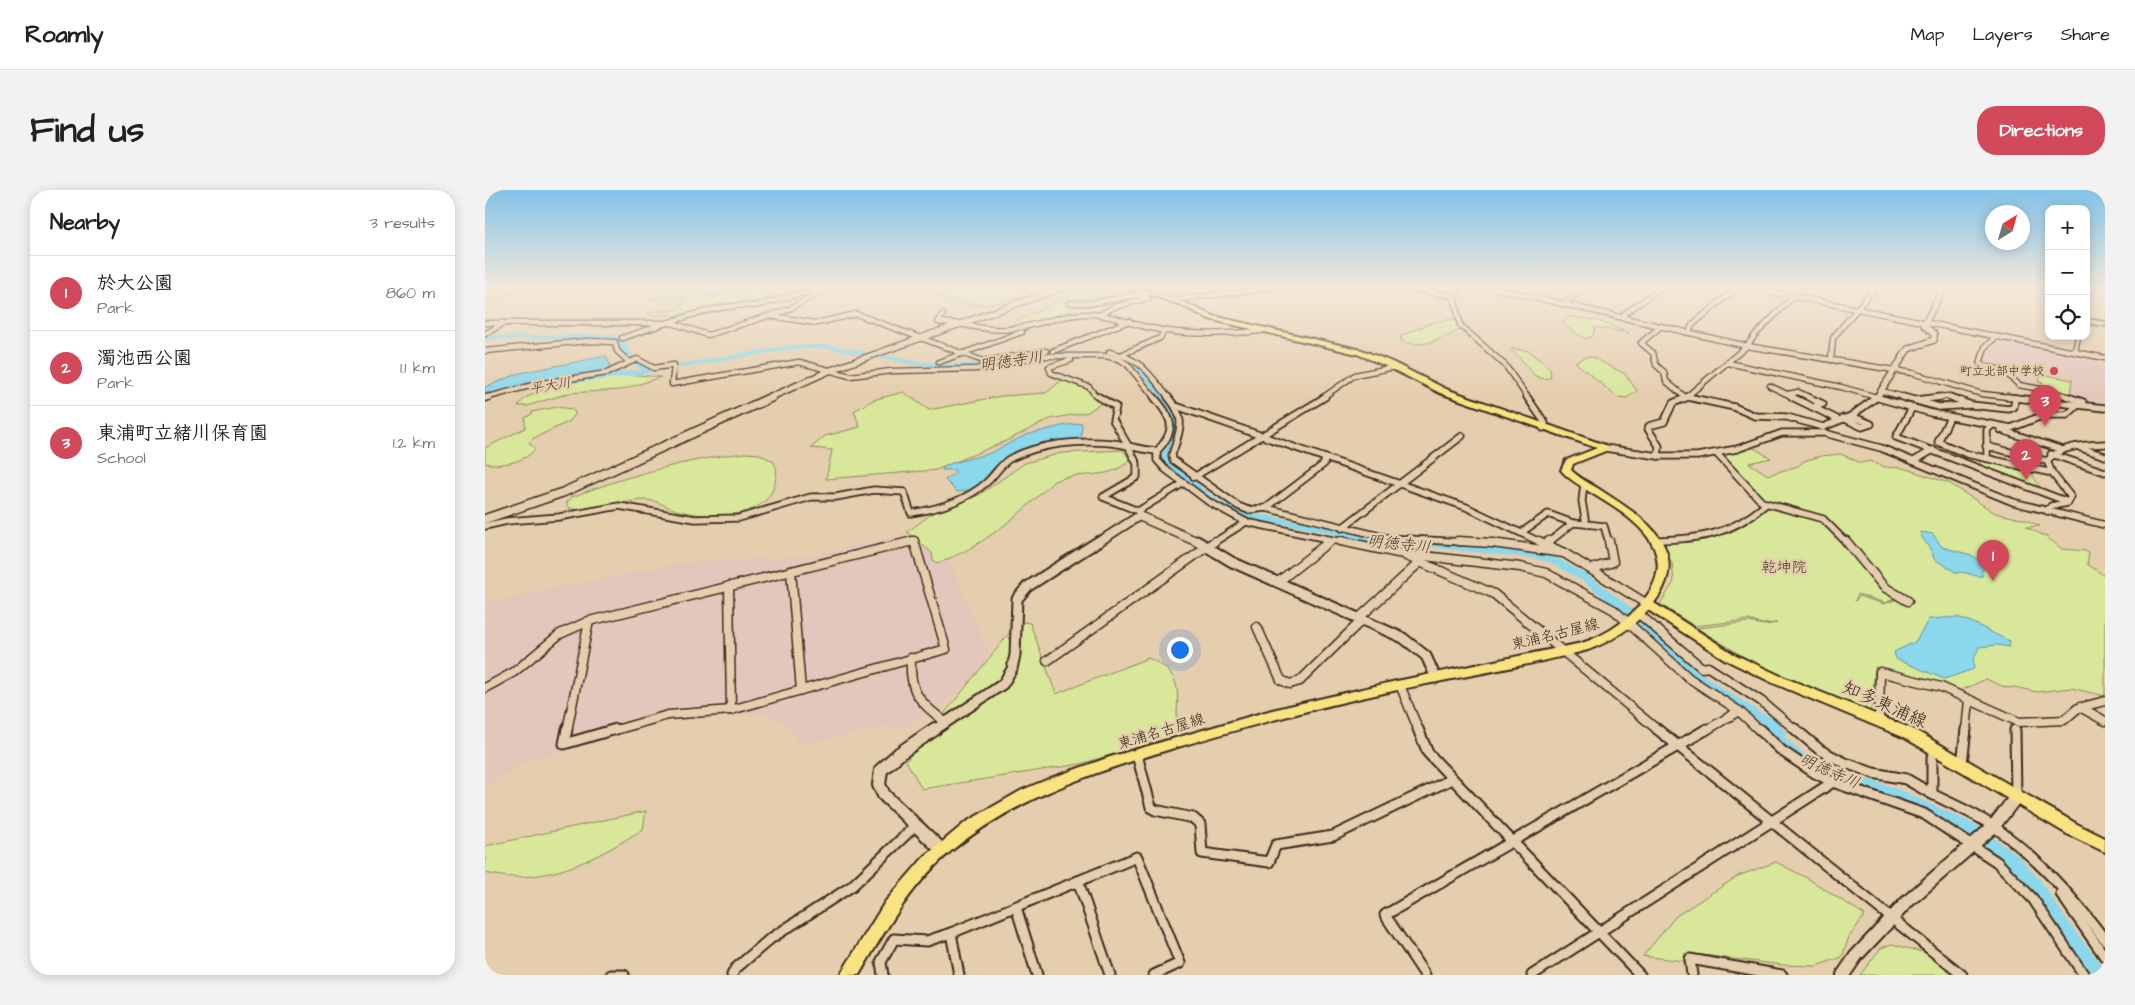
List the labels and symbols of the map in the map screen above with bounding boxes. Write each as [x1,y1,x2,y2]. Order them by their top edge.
north arrow [1985,205,2030,250]
water label: 明徳寺川 [978,346,1044,376]
place label: 町立北部中学校 [1960,363,2044,380]
marker: 町立北部中学校 [2048,365,2060,377]
water label: 平大川 [528,372,573,399]
pin: 3 [2029,385,2061,426]
pin: 2 [2010,439,2042,480]
water label: 明徳寺川 [1366,530,1432,558]
pin: 1 [1977,540,2009,581]
park label: 乾坤院 [1761,557,1807,578]
street label: 東浦名古屋線 [1509,613,1601,656]
your location [1167,637,1193,663]
street label: 知多東浦線 [1839,675,1931,734]
street label: 東浦名古屋線 [1115,708,1207,755]
water label: 明徳寺川 [1796,748,1863,794]

